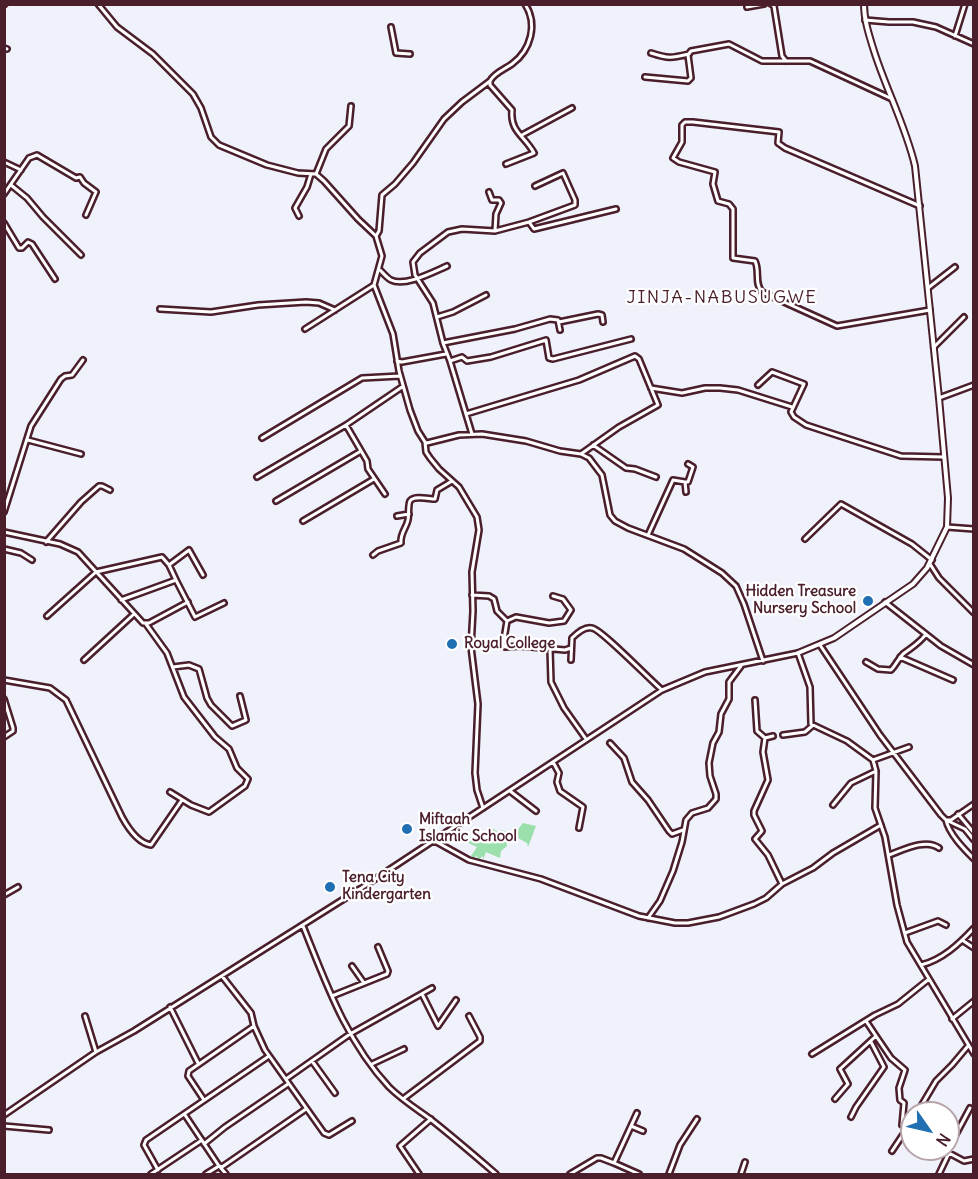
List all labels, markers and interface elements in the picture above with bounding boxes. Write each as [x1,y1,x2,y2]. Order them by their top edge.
district label: JINJA-NABUSUGWE [627,287,817,309]
place label: Hidden Treasure Nursery School [745,583,856,618]
marker: Hidden Treasure Nursery School [861,594,875,608]
place label: Royal College [464,635,555,653]
marker: Royal College [445,637,459,651]
place label: Miftaah Islamic School [419,811,517,846]
marker: Miftaah Islamic School [400,822,414,836]
place label: Tena City Kindergarten [342,869,431,904]
marker: Tena City Kindergarten [323,880,337,894]
north arrow [900,1101,960,1161]
text: N [932,1130,955,1150]

